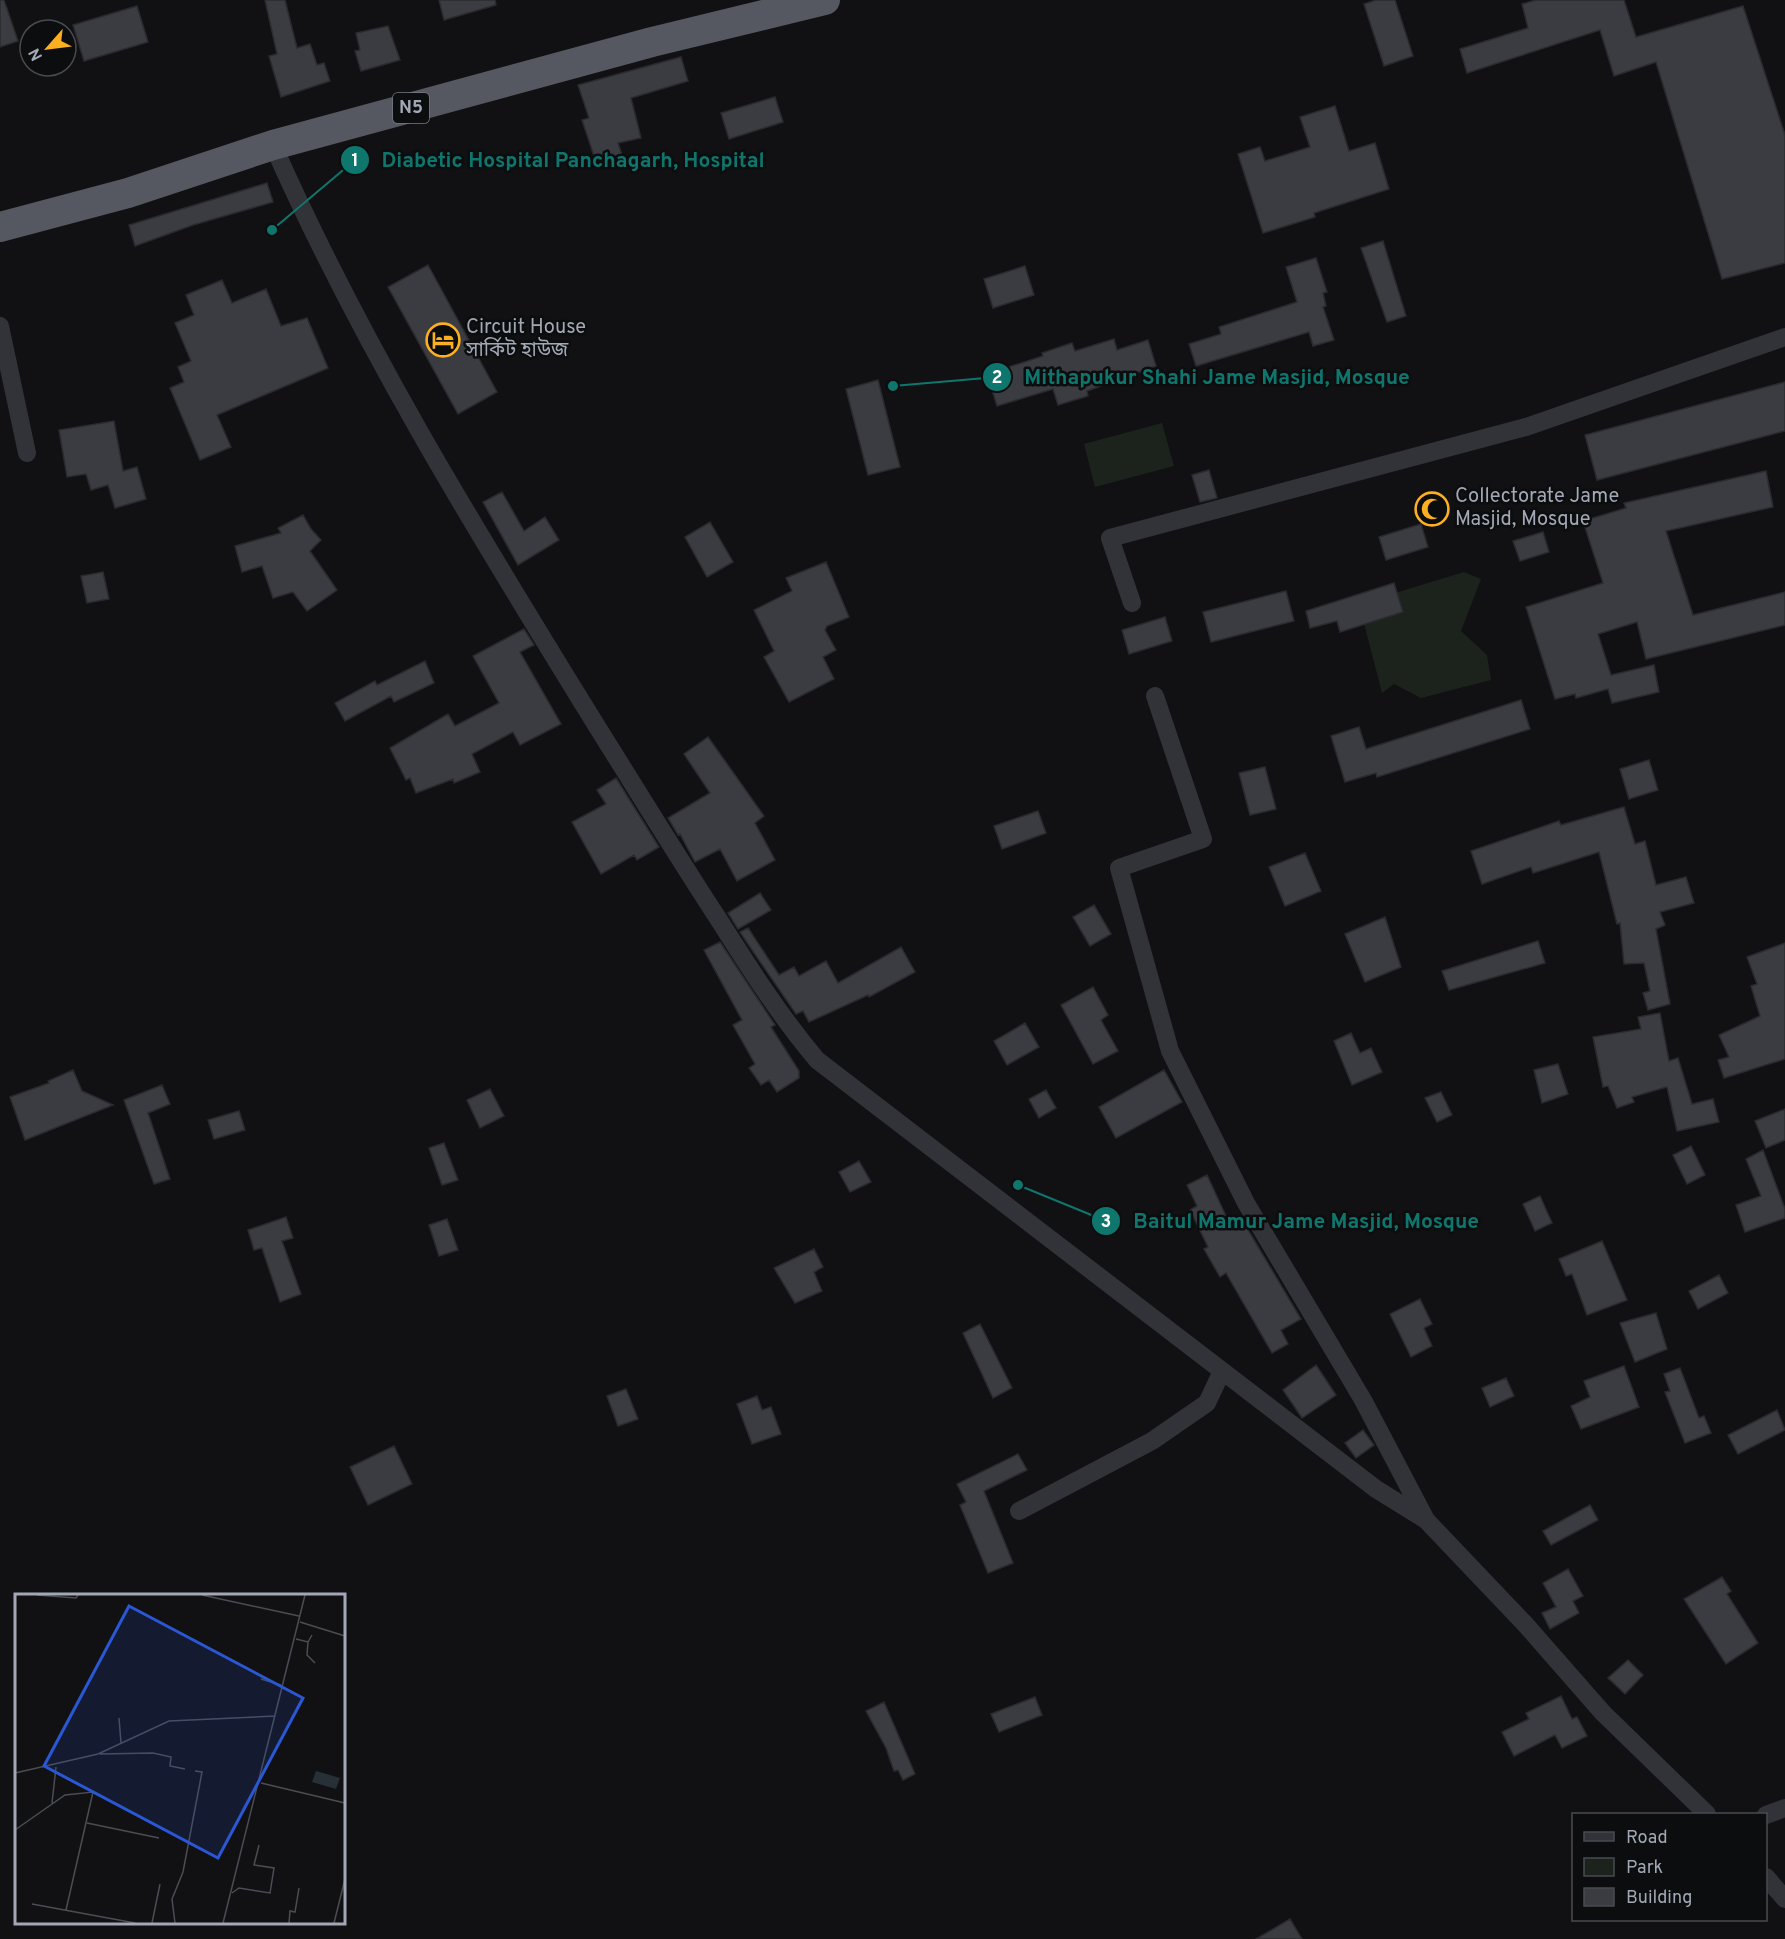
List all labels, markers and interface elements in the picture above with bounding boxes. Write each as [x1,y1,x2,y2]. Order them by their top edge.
north arrow [18,18,78,78]
text: N [25,44,48,64]
road number: N5 [393,93,429,123]
callout: Diabetic Hospital Panchagarh, Hospital [340,140,777,179]
text: Diabetic Hospital Panchagarh, Hospital [381,148,765,175]
text: 1 [351,150,359,173]
place label: Circuit House সার্কিট হাউজ [465,315,586,364]
hotel icon: Circuit House সার্কিট হাউজ [425,322,461,358]
callout: Mithapukur Shahi Jame Masjid, Mosque [982,357,1422,396]
text: Mithapukur Shahi Jame Masjid, Mosque [1024,365,1410,392]
text: 2 [991,367,1003,390]
place label: Collectorate Jame Masjid, Mosque [1455,484,1619,533]
mosque icon: Collectorate Jame Masjid, Mosque [1414,491,1450,527]
callout: Baitul Mamur Jame Masjid, Mosque [1091,1202,1491,1241]
text: Baitul Mamur Jame Masjid, Mosque [1133,1209,1479,1236]
text: 3 [1101,1211,1111,1234]
inset map [15,1594,345,1924]
legend [1572,1813,1767,1921]
text: Road [1626,1827,1668,1850]
text: Park [1626,1857,1663,1880]
text: Building [1626,1887,1692,1910]

